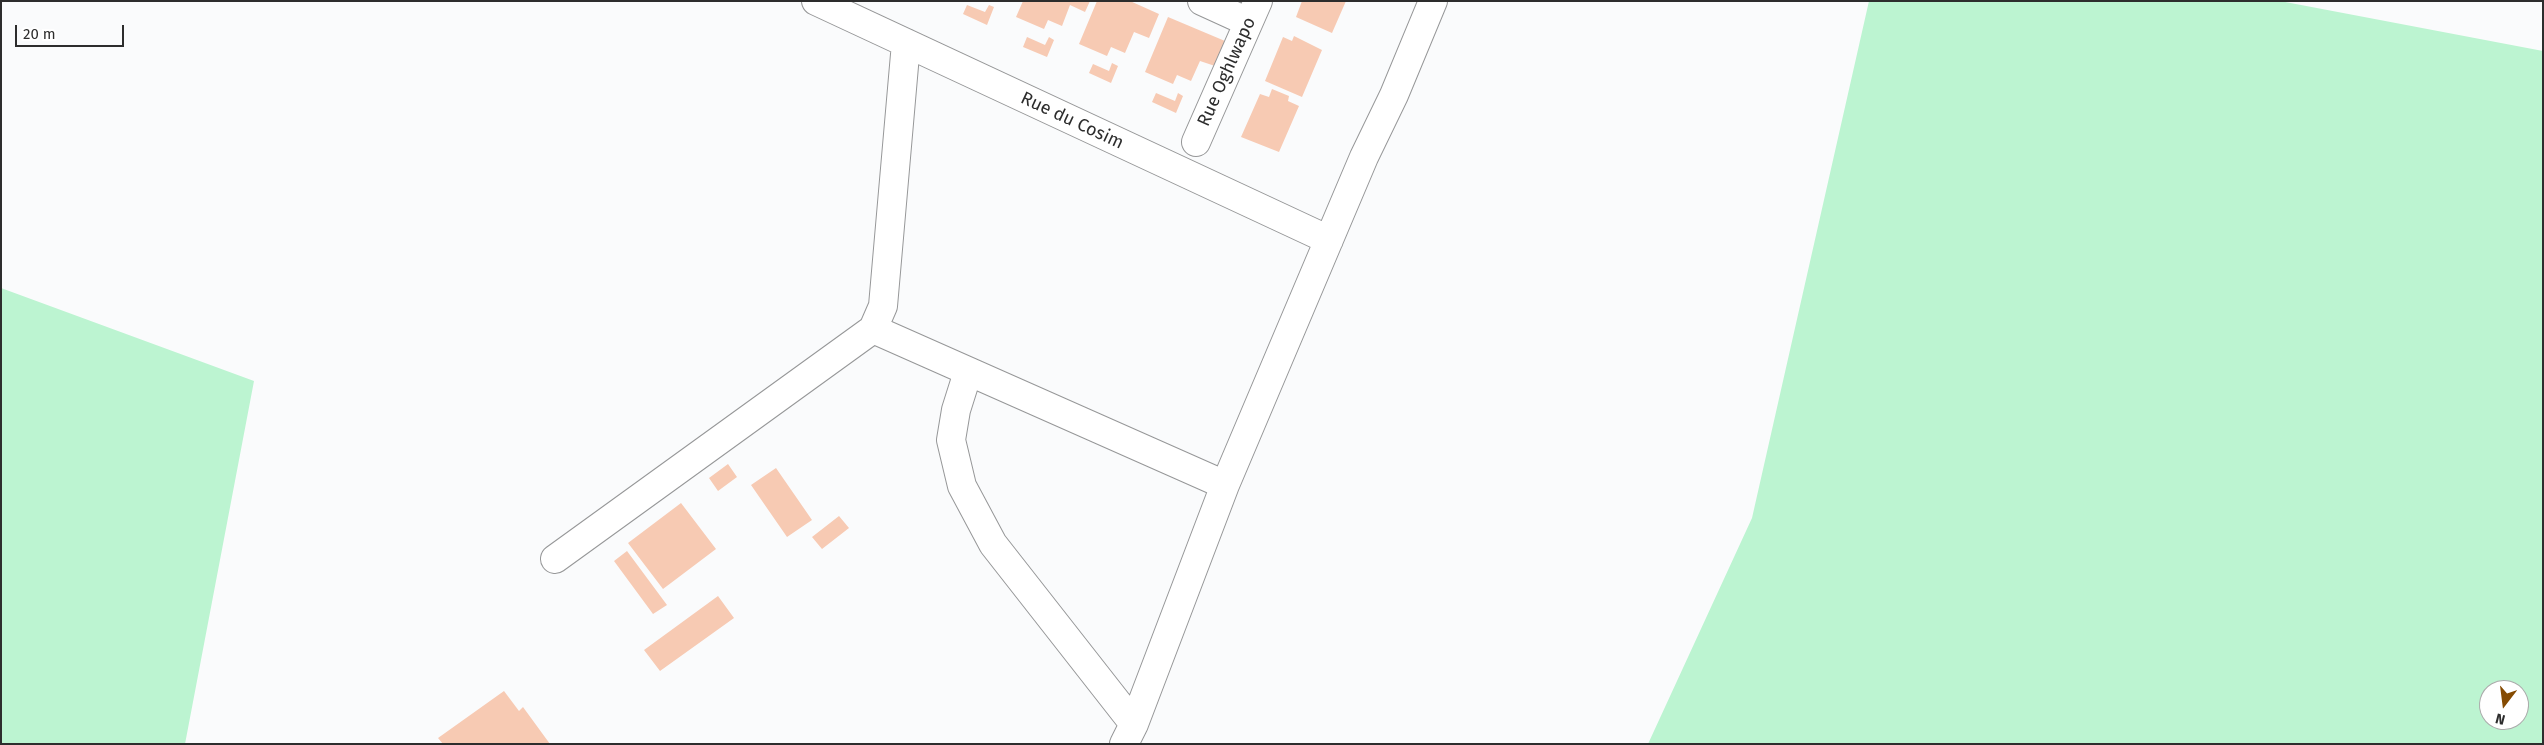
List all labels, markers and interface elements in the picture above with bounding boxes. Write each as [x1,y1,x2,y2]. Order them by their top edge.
street label: Rue Oghlwapo [1193,14,1261,130]
scale bar [18,15,126,47]
text: 20 m [23,25,56,43]
street label: Rue du Cosim [1017,88,1127,154]
north arrow [2479,680,2529,730]
text: N [2494,710,2507,728]

